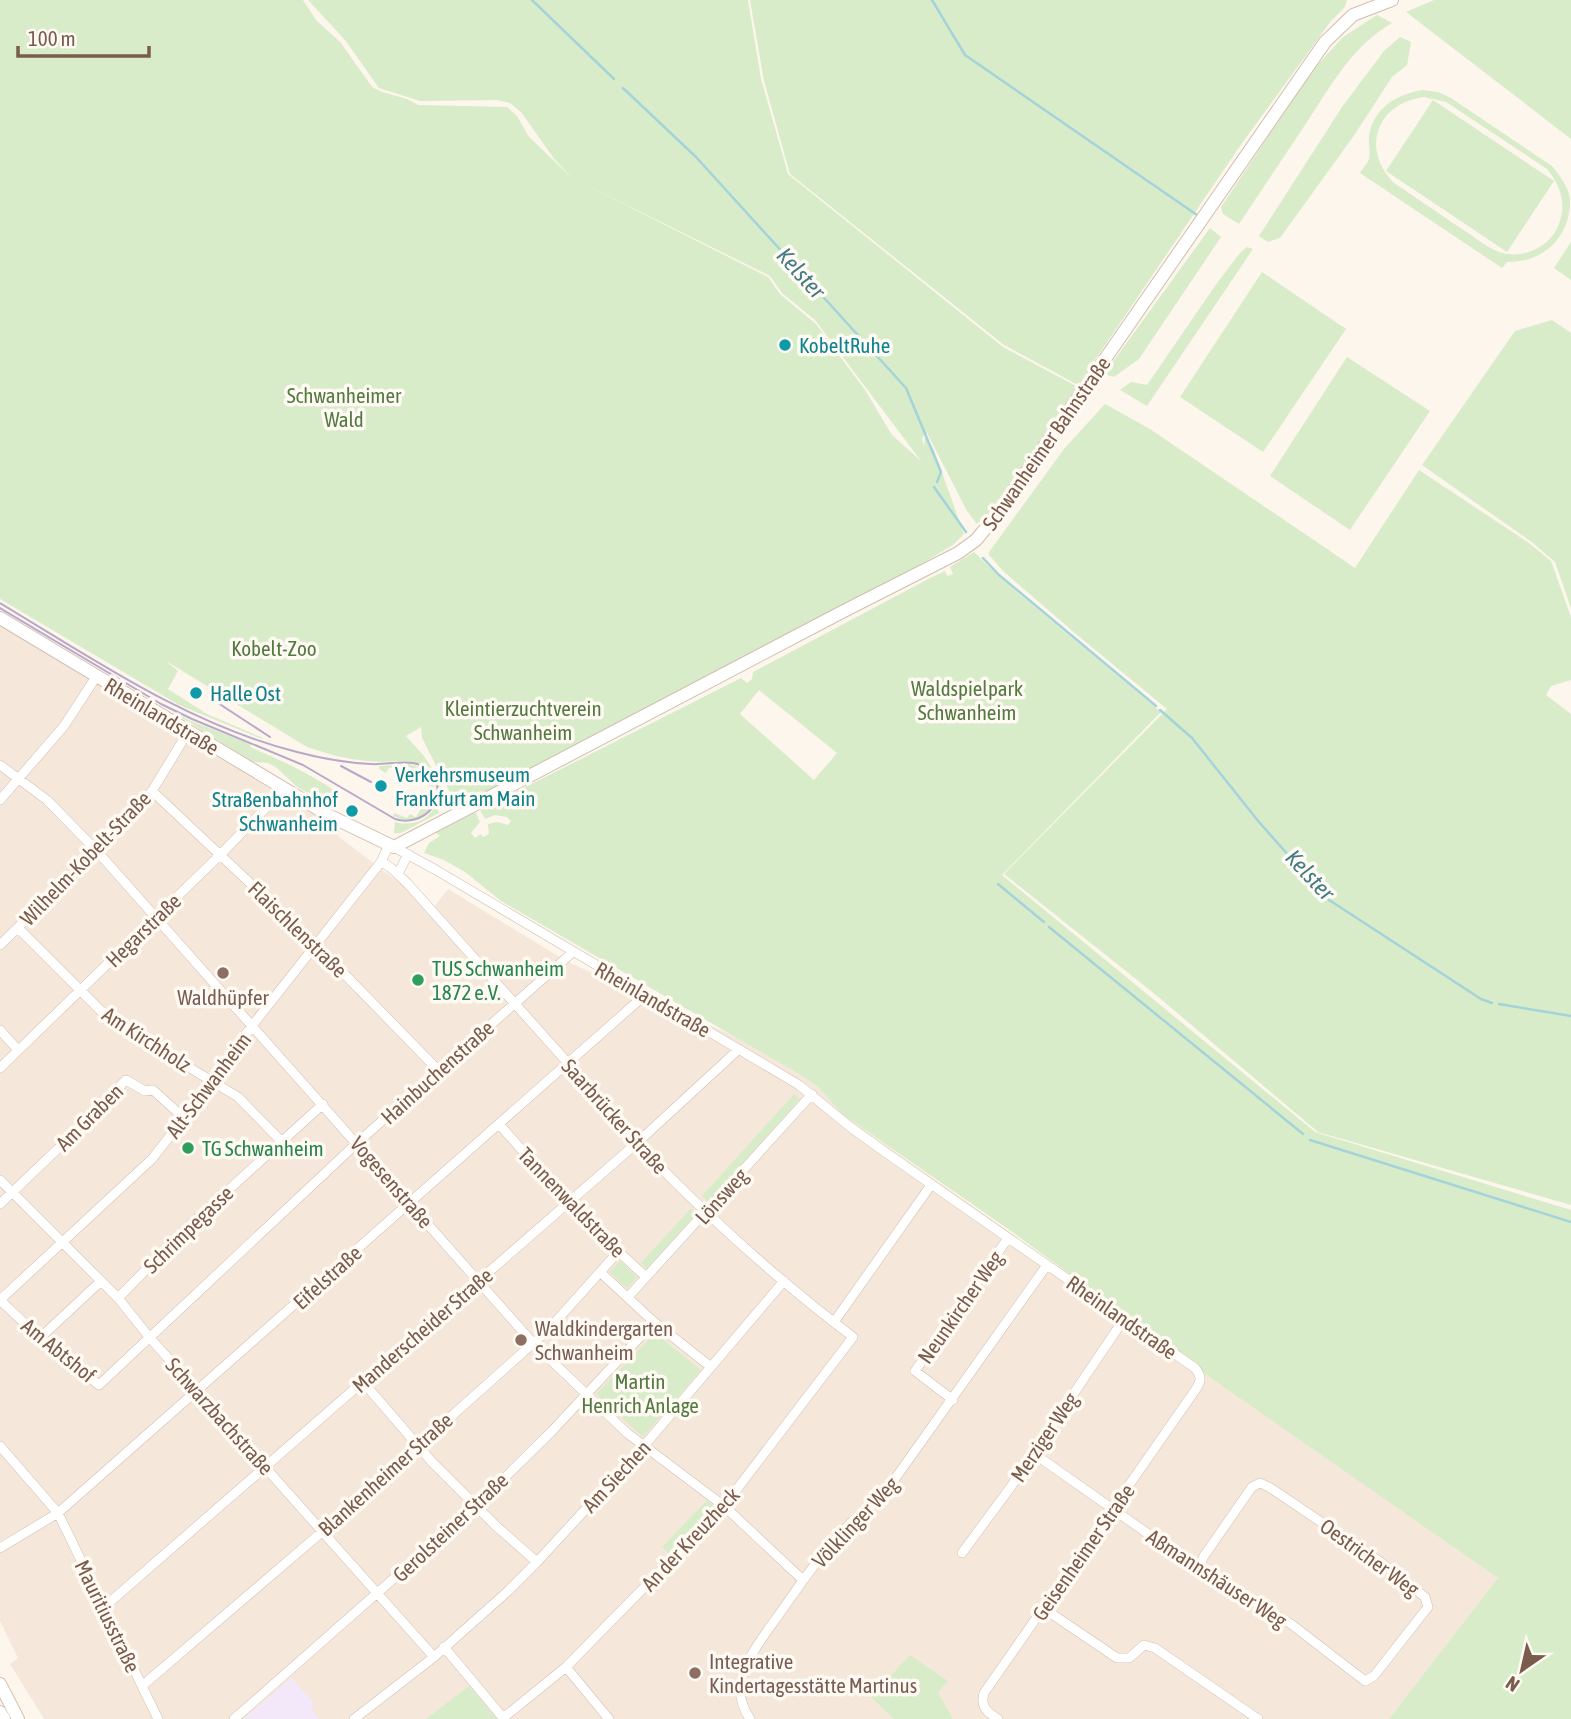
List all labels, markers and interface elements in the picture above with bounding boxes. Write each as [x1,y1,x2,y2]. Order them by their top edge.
scale bar [18,14,149,58]
text: 100 m [28,26,76,50]
water label: Kelster [772,242,831,305]
place label: KobeltRuhe [799,333,890,357]
marker: KobeltRuhe [777,337,793,353]
street label: Schwanheimer Bahnstraße [977,352,1115,534]
park label: Schwanheimer Wald [287,383,402,431]
park label: Kobelt-Zoo [231,636,317,660]
street label: Rheinlandstraße [100,672,224,760]
park label: Waldspielpark Schwanheim [911,676,1023,724]
place label: Halle Ost [210,681,281,705]
marker: Halle Ost [188,685,204,701]
park label: Kleintierzuchtverein Schwanheim [444,696,602,744]
place label: Verkehrsmuseum Frankfurt am Main [395,762,535,810]
marker: Verkehrsmuseum Frankfurt am Main [373,778,389,794]
street label: Wilhelm-Kobelt-Straße [15,786,155,930]
place label: Straßenbahnhof Schwanheim [212,787,338,835]
marker: Straßenbahnhof Schwanheim [344,803,360,819]
water label: Kelster [1280,845,1340,906]
street label: Flaischlenstraße [244,876,352,982]
street label: Hegarstraße [101,888,185,972]
place label: TUS Schwanheim 1872 e.V. [432,956,564,1004]
street label: Rheinlandstraße [591,956,715,1042]
marker: Waldhüpfer [215,965,231,981]
marker: TUS Schwanheim 1872 e.V. [410,972,426,988]
place label: Waldhüpfer [177,985,270,1009]
street label: Am Kirchholz [98,1001,196,1077]
street label: Hainbuchenstraße [376,1015,498,1129]
street label: Alt-Schwanheim [161,1028,255,1142]
street label: Saarbrücker Straße [557,1054,673,1178]
street label: Am Graben [51,1079,127,1155]
street label: Vogesenstraße [346,1131,438,1233]
place label: TG Schwanheim [202,1136,324,1160]
marker: TG Schwanheim [180,1140,196,1156]
street label: Tannenwaldstraße [514,1142,630,1262]
street label: Lönsweg [690,1163,752,1229]
street label: Schrimpegasse [138,1180,238,1278]
street label: Eifelstraße [288,1240,366,1314]
street label: Neunkircher Weg [912,1246,1008,1368]
street label: Manderscheider Straße [347,1263,497,1397]
street label: Rheinlandstraße [1062,1270,1182,1364]
street label: Am Abtshof [17,1313,101,1387]
place label: Waldkindergarten Schwanheim [535,1316,673,1364]
marker: Waldkindergarten Schwanheim [513,1332,529,1348]
street label: Schwarzbachstraße [161,1353,279,1479]
park label: Martin Henrich Anlage [581,1369,699,1417]
street label: Merziger Weg [1005,1388,1083,1486]
street label: Blankenheimer Straße [313,1408,457,1540]
street label: Am Siechen [577,1435,655,1517]
street label: Gerolsteiner Straße [388,1468,512,1586]
street label: Völklinger Weg [807,1472,903,1572]
street label: Geisenheimer Straße [1027,1479,1139,1625]
street label: An der Kreuzheck [636,1482,744,1596]
street label: Oestricher Weg [1316,1513,1424,1601]
street label: Aßmannshäuser Weg [1142,1524,1292,1632]
street label: Mauritiusstraße [71,1556,145,1676]
north arrow [1487,1635,1557,1705]
place label: Integrative Kindertagesstätte Martinus [709,1649,917,1697]
marker: Integrative Kindertagesstätte Martinus [687,1665,703,1681]
text: N [1502,1672,1523,1696]

